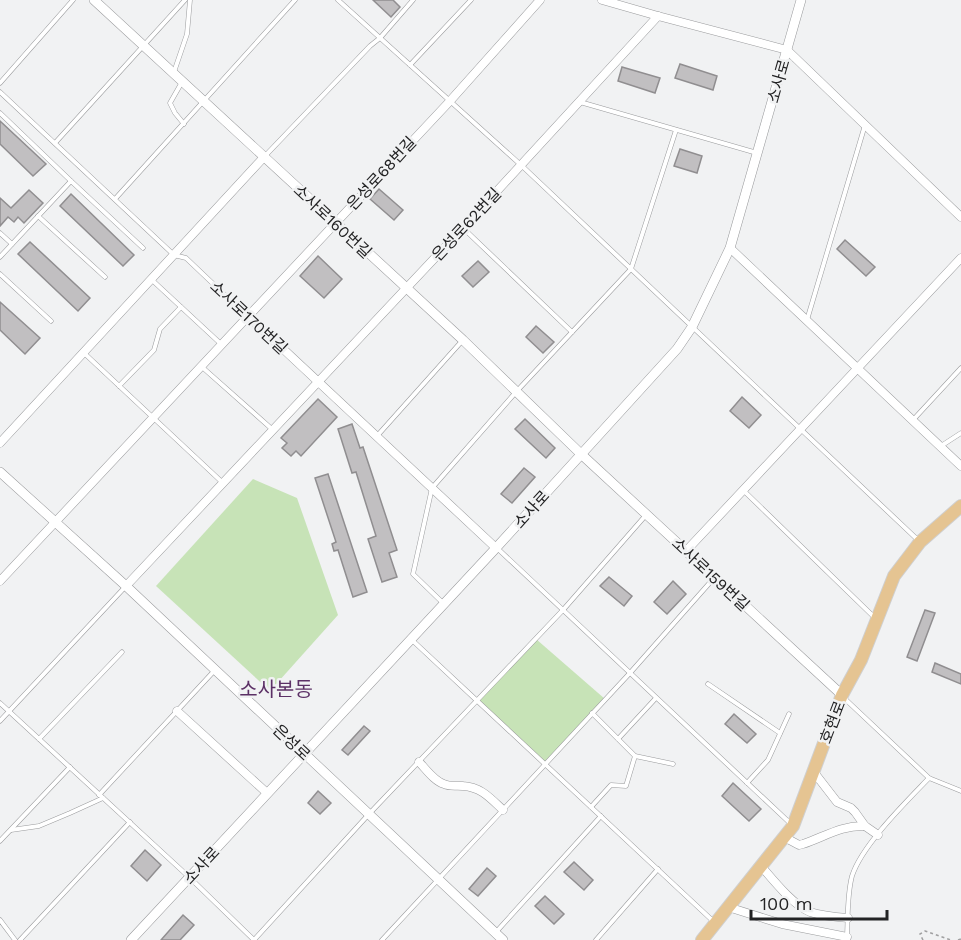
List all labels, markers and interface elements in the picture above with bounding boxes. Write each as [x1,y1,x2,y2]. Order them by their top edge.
street label: 소사로 [763,57,794,105]
street label: 은성로68번길 [343,133,420,214]
street label: 소사로160번길 [290,180,376,262]
street label: 은성로62번길 [428,184,505,265]
street label: 소사로170번길 [206,277,291,358]
street label: 소사로 [510,486,553,532]
street label: 소사로159번길 [668,534,753,615]
district label: 소사본동 [239,677,313,701]
street label: 호현로 [816,698,849,746]
street label: 은성로 [269,720,314,765]
street label: 소사로 [179,843,224,888]
scale bar [751,883,888,921]
text: 100 m [760,893,813,914]

